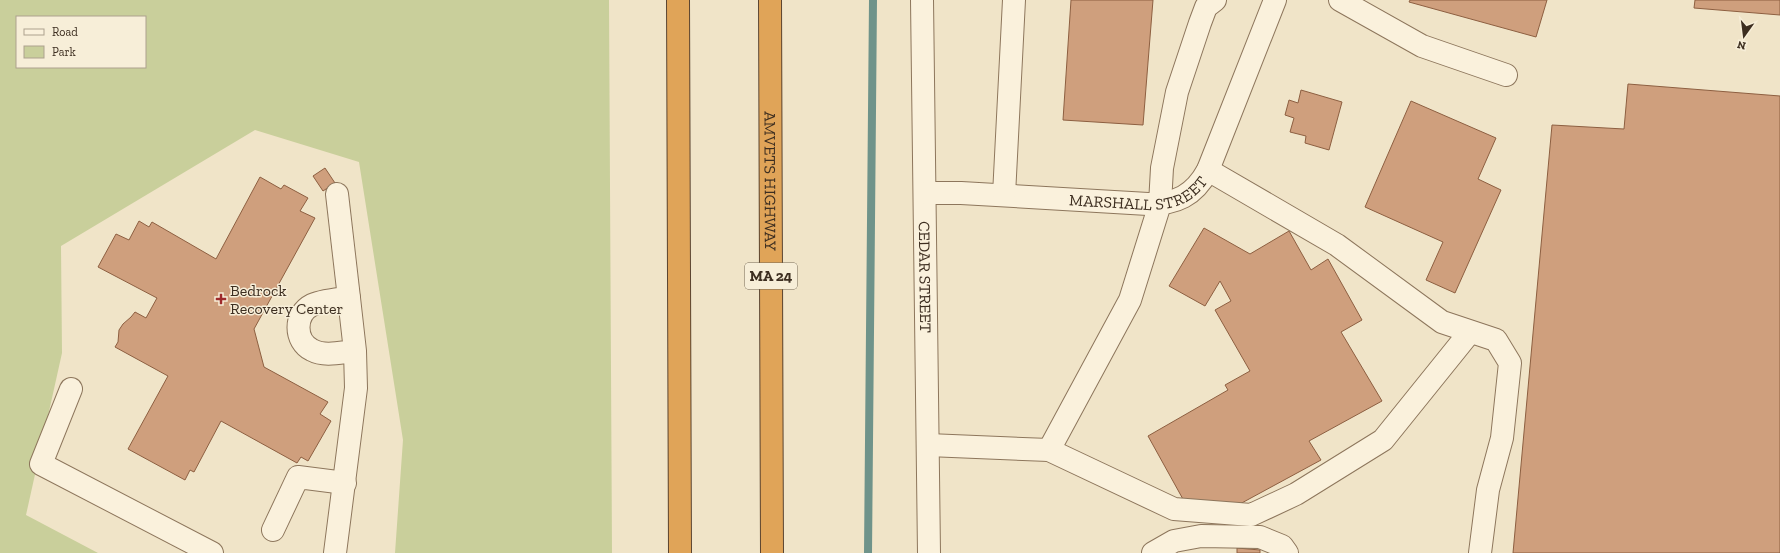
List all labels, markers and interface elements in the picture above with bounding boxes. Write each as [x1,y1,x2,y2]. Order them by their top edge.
legend [16,16,146,68]
north arrow [1724,16,1764,56]
text: Road [52,25,78,39]
text: N [1735,38,1747,53]
text: Park [52,45,77,59]
street label: AMVETS HIGHWAY [760,111,780,251]
street label: MARSHALL STREET [1069,172,1211,214]
street label: CEDAR STREET [915,221,935,333]
road number: MA 24 [745,263,797,289]
place label: Bedrock Recovery Center [230,281,344,318]
marker: Bedrock Recovery Center [215,293,227,305]

